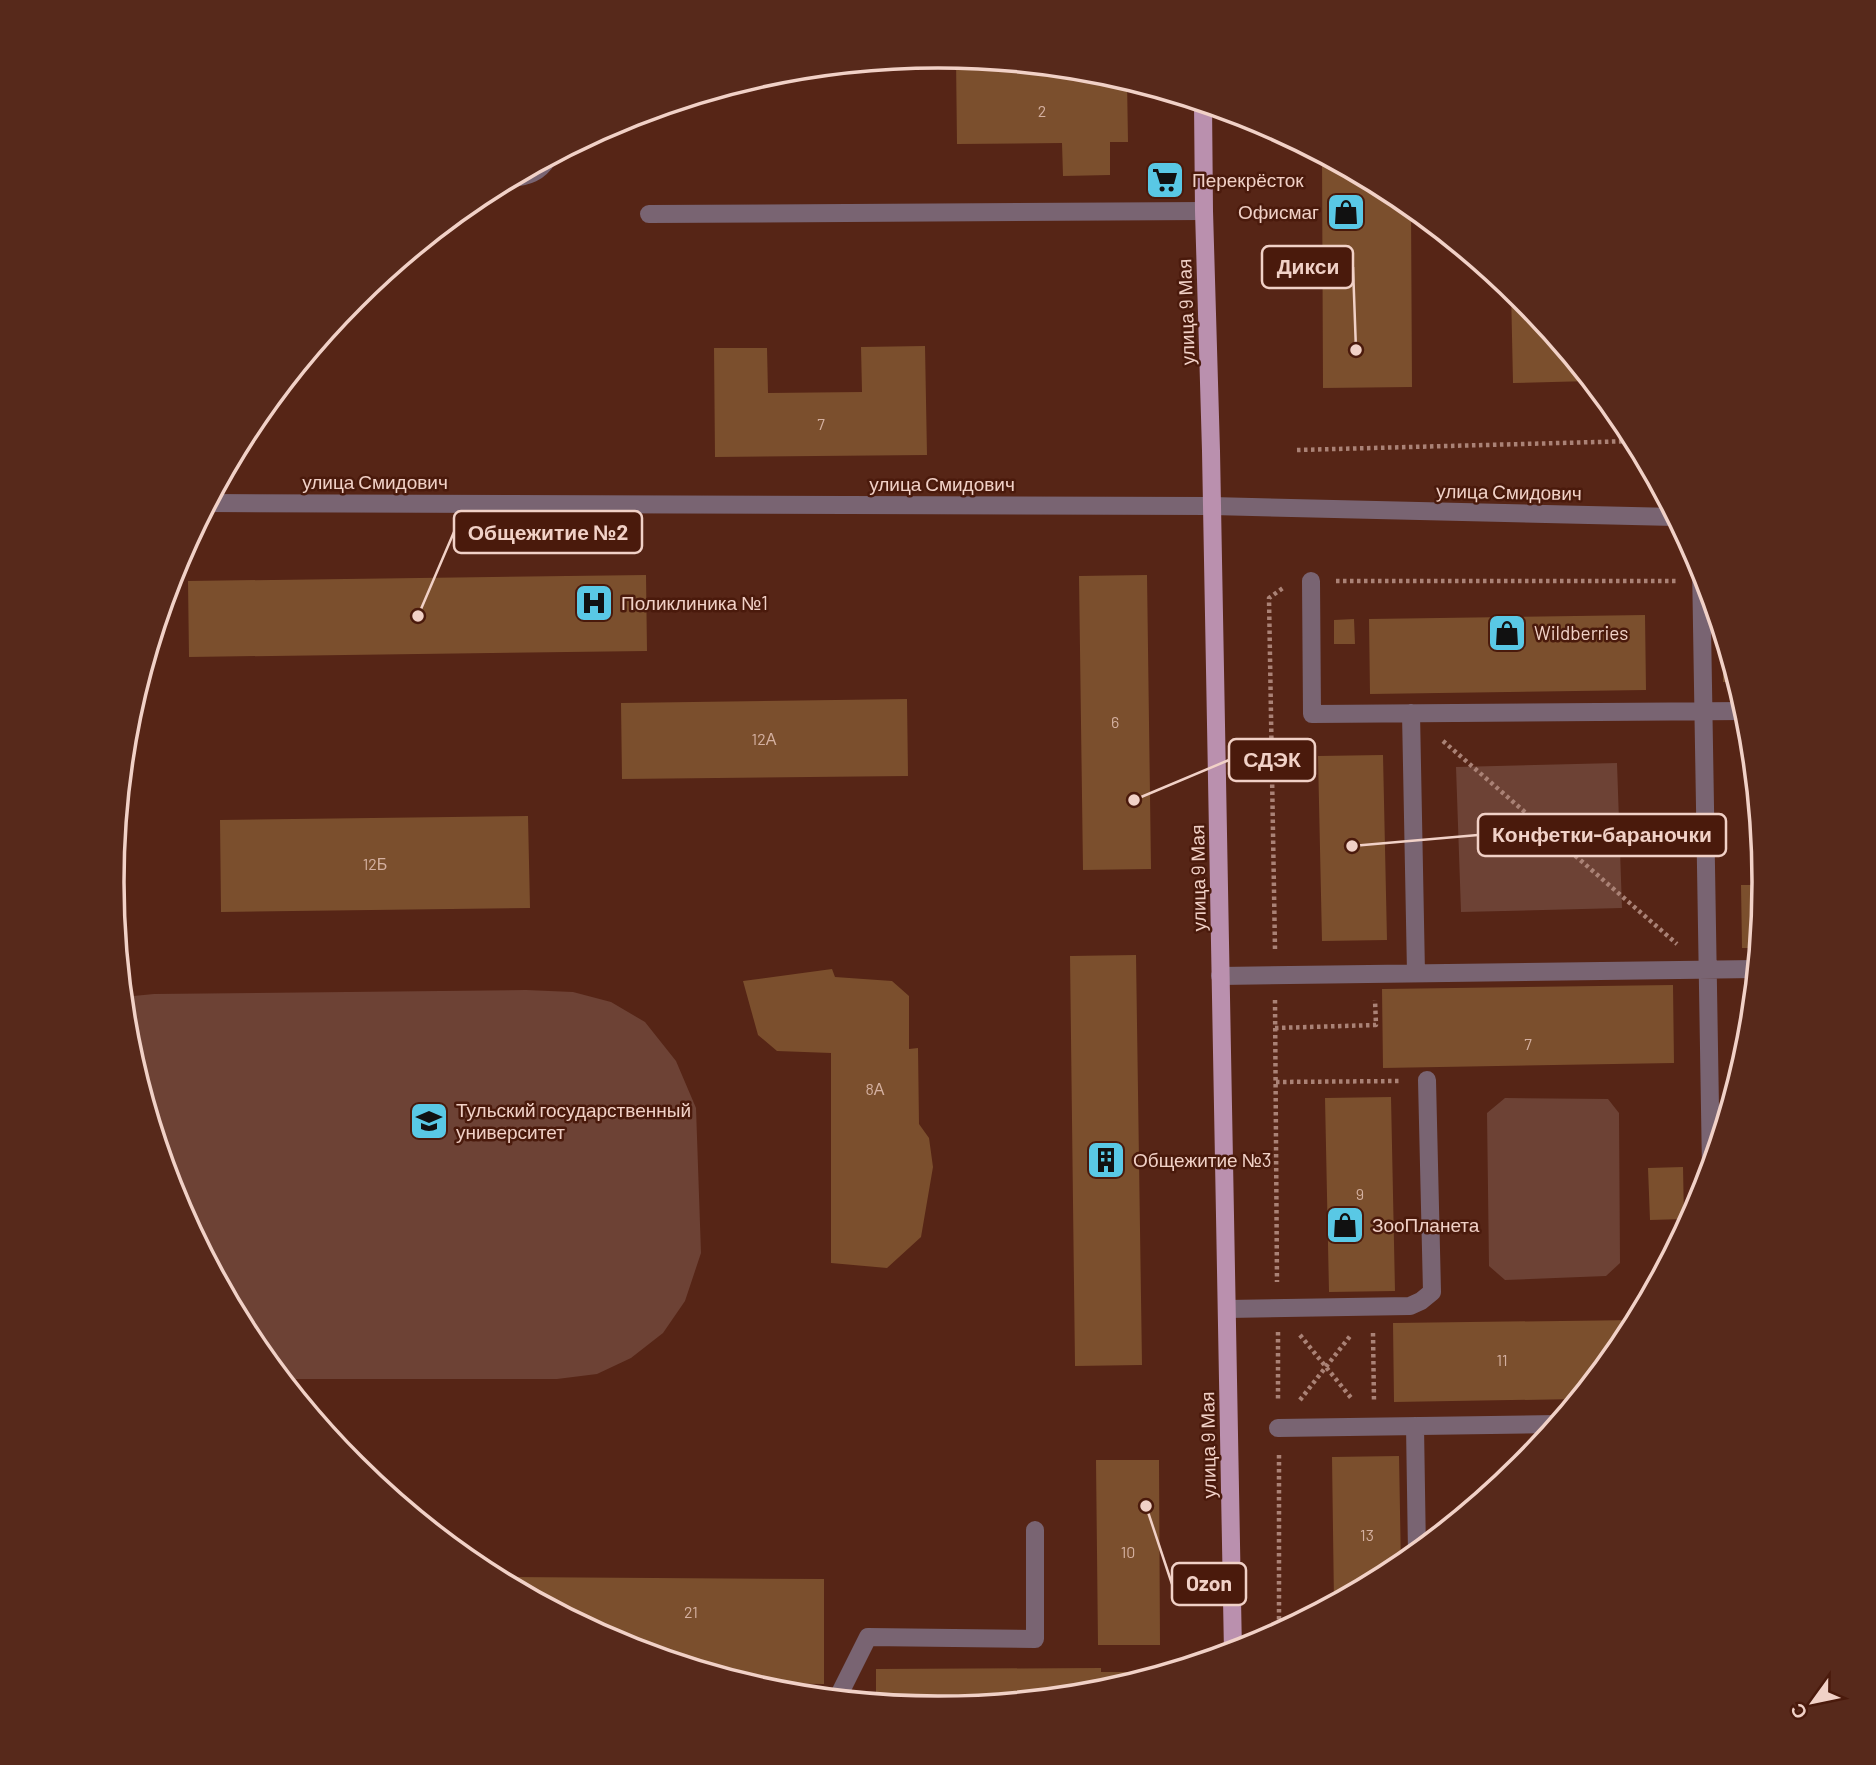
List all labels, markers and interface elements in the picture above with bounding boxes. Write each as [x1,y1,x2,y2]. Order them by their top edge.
house number: 2 [1038,101,1046,120]
supermarket icon: Перекрёсток [1144,159,1186,201]
place label: Перекрёсток [1192,168,1304,191]
shop icon: Офисмаг [1325,191,1367,233]
place label: Офисмаг [1238,200,1319,223]
callout: Дикси [1262,246,1353,288]
text: Дикси [1277,253,1339,278]
street label: улица 9 Мая [1172,258,1199,366]
house number: 7 [817,414,825,433]
street label: улица Смидович [302,470,448,493]
street label: улица Смидович [869,472,1015,495]
street label: улица Смидович [1436,479,1582,504]
callout: Общежитие №2 [454,511,642,553]
text: Общежитие №2 [468,519,628,544]
hospital icon: Поликлиника №1 [573,582,615,624]
place label: Поликлиника №1 [621,591,768,614]
shop icon: Wildberries [1486,612,1528,654]
place label: Wildberries [1534,621,1628,644]
house number: 6 [1111,712,1119,731]
house number: 12А [752,729,777,748]
callout: СДЭК [1229,739,1315,781]
text: СДЭК [1243,746,1301,771]
callout: Конфетки-бараночки [1478,814,1726,856]
text: Конфетки-бараночки [1492,821,1712,846]
street label: улица 9 Мая [1185,824,1210,932]
house number: 12Б [363,854,387,873]
house number: 7 [1524,1034,1532,1053]
house number: 8А [865,1079,885,1098]
place label: Тульский государственный университет [456,1098,691,1143]
school or university icon: Тульский государственный университет [408,1100,450,1142]
building icon: Общежитие №3 [1085,1139,1127,1181]
place label: Общежитие №3 [1133,1148,1272,1171]
house number: 9 [1356,1184,1364,1203]
shop icon: ЗооПланета [1324,1204,1366,1246]
place label: ЗооПланета [1372,1213,1480,1236]
house number: 11 [1496,1350,1508,1369]
street label: улица 9 Мая [1195,1391,1220,1499]
house number: 13 [1360,1525,1374,1544]
house number: 10 [1121,1542,1135,1561]
callout: Ozon [1172,1563,1246,1605]
text: Ozon [1186,1570,1232,1595]
house number: 21 [684,1602,698,1621]
north arrow [1778,1667,1848,1737]
text: С [1785,1699,1812,1724]

